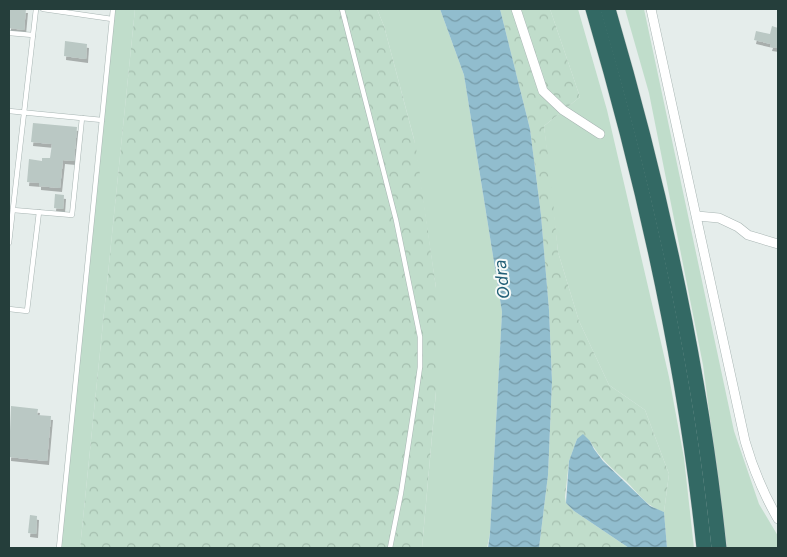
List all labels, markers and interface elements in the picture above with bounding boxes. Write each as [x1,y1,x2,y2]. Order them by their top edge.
water label: Odra [491,259,513,299]

